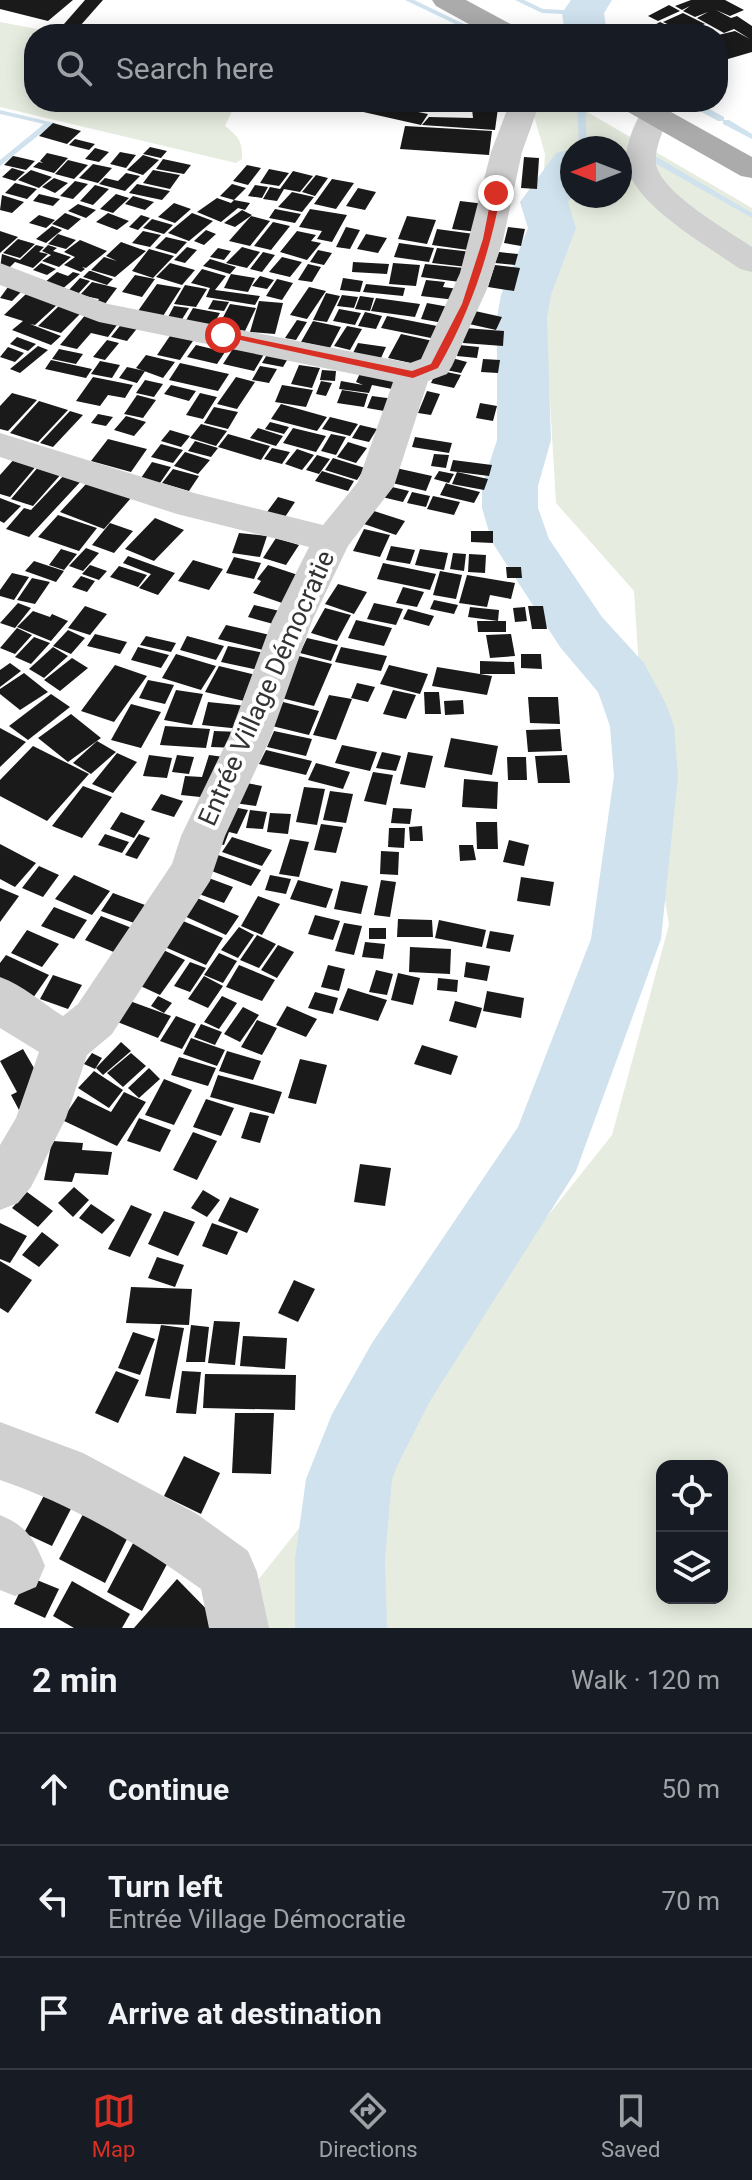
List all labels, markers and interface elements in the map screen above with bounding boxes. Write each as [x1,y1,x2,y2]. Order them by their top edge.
search box [24,24,728,112]
icon: search [52,46,96,90]
text: Search here [116,51,274,86]
north arrow [560,136,632,208]
route end [478,175,514,211]
route start [205,317,241,353]
street label: Entrée Village Démocratie [192,546,340,830]
map controls [656,1460,728,1604]
button: locate [656,1460,728,1532]
button: layers [656,1532,728,1604]
text: 2 min [32,1660,117,1700]
text: Walk · 120 m [571,1665,720,1695]
icon: ahead [32,1767,76,1811]
text: Continue [108,1772,229,1807]
text: 50 m [662,1774,720,1804]
text: Turn left [108,1869,223,1904]
icon: left [32,1879,76,1923]
text: 70 m [662,1886,720,1916]
text: Entrée Village Démocratie [108,1904,406,1934]
icon: arrive [32,1991,76,2035]
text: Arrive at destination [108,1996,382,2031]
tab: Map [92,2089,136,2162]
tab: Directions [319,2089,418,2162]
tab: Saved [601,2089,660,2162]

